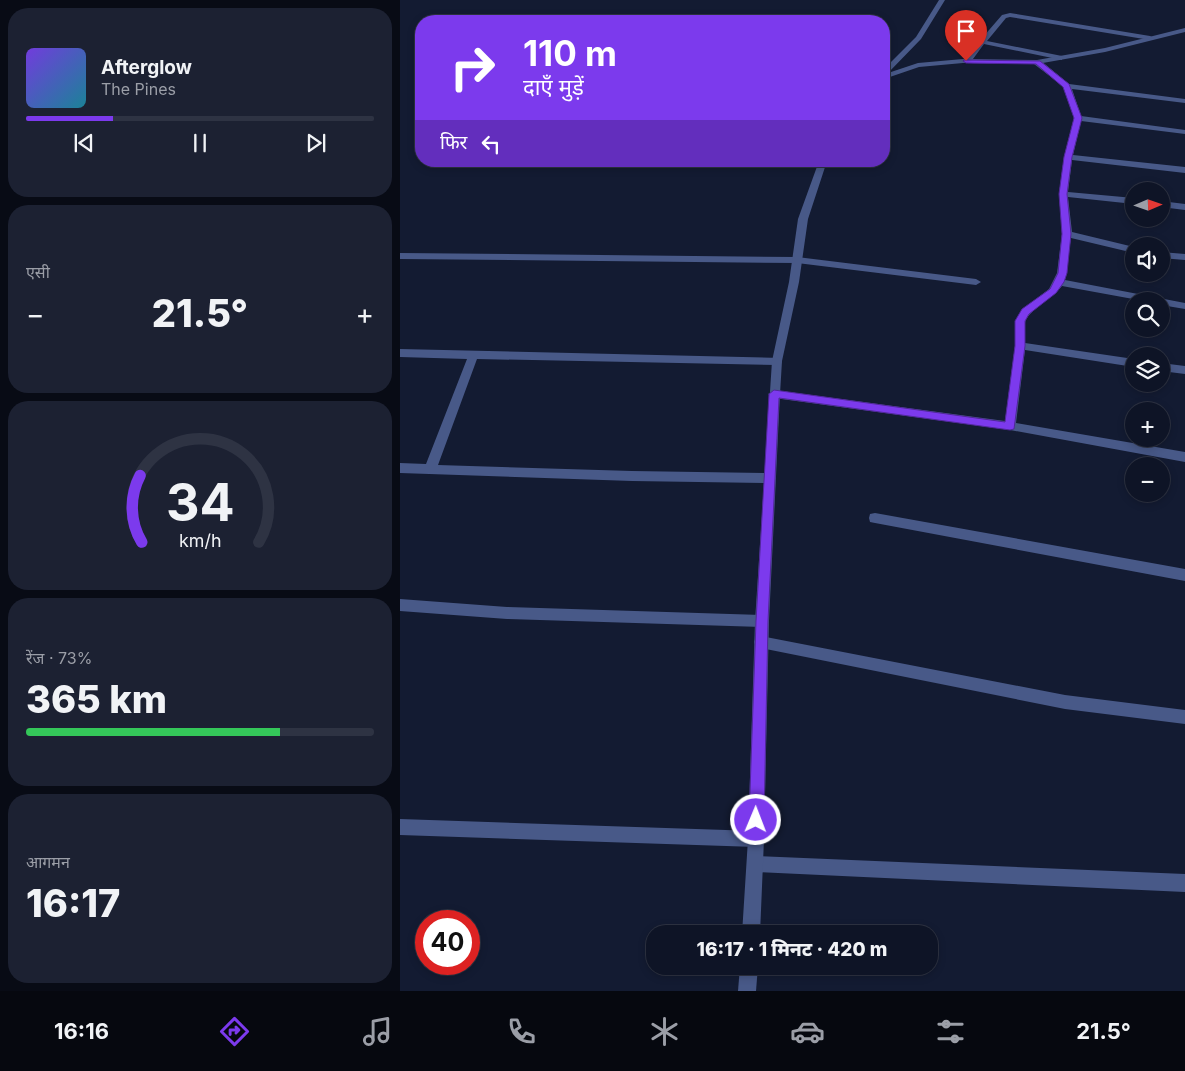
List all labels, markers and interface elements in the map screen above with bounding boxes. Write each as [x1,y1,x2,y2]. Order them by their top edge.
pin [945,10,987,61]
icon: arrive [952,17,980,45]
text: 110 m [523,32,617,74]
icon: right [440,35,505,100]
text: Afterglow [101,56,192,79]
text: दाएँ मुड़ें [523,74,584,100]
text: The Pines [101,79,176,99]
icon: previous [70,129,98,157]
icon: pause [186,129,214,157]
icon: next [302,129,330,157]
icon: left [477,130,505,158]
text: फिर [440,131,467,154]
north arrow [1125,182,1170,228]
map controls [1125,182,1170,502]
button: sound [1125,237,1170,282]
text: एसी [26,262,50,282]
text: 21.5° [152,290,248,336]
button: search [1125,292,1170,337]
text: − [26,297,45,331]
text: + [355,297,374,331]
button: layers [1125,347,1170,392]
button: + [1125,402,1170,447]
button: − [1125,457,1170,502]
text: 34 [166,471,234,534]
text: km/h [179,530,221,551]
text: रेंज · 73% [26,648,92,668]
text: 365 km [26,676,167,722]
position arrow [729,793,781,845]
text: आगमन [26,852,70,872]
text: 16:17 [26,880,120,926]
speed limit sign: 40 [415,910,480,975]
text: 16:17 · 1 मिनट · 420 m [697,938,887,961]
icon: directions [217,1014,252,1049]
icon: music [360,1014,395,1049]
icon: phone [504,1014,539,1049]
icon: climate [647,1014,682,1049]
icon: car [790,1014,825,1049]
icon: filters [933,1014,968,1049]
text: 16:16 [54,1018,109,1044]
text: 21.5° [1076,1018,1131,1044]

